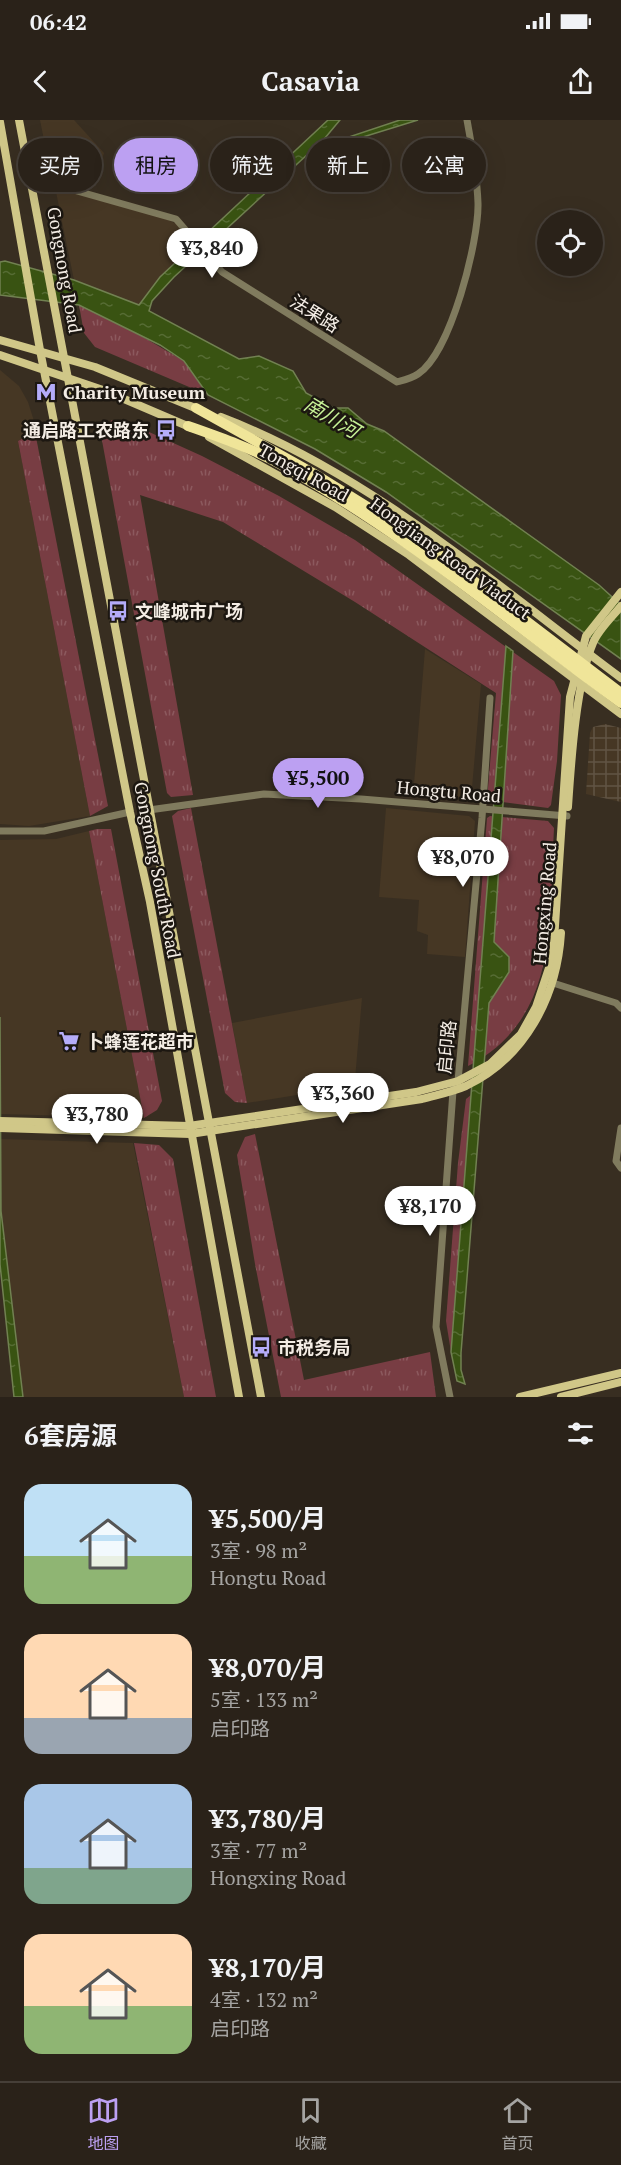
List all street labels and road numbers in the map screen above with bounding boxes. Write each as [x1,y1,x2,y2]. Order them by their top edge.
street label: Gongnong Road [42,205,88,335]
street label: 法果路 [286,289,344,337]
street label: Tongqi Road [254,437,354,507]
street label: Hongjiang Road Viaduct [366,491,537,625]
street label: Hongtu Road [396,774,502,808]
street label: Gongnong South Road [129,780,187,960]
street label: Hongxing Road [527,841,561,965]
street label: 启印路 [431,1019,461,1075]

